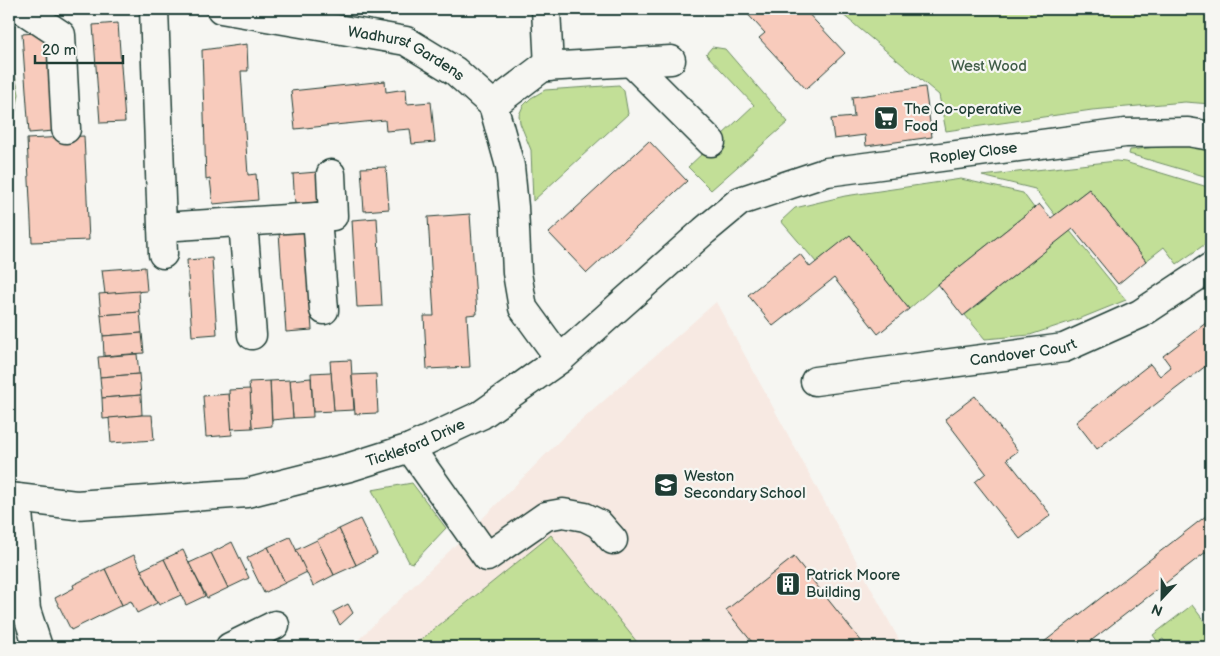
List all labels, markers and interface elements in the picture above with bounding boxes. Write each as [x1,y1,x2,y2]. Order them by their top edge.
street label: Wadhurst Gardens [346,22,469,85]
scale bar [35,32,122,64]
text: 20 m [42,41,76,60]
park label: West Wood [951,57,1027,76]
place label: The Co-operative Food [904,100,1022,136]
supermarket icon: The Co-operative Food [873,105,899,131]
street label: Ropley Close [928,138,1019,169]
street label: Candover Court [969,334,1080,370]
street label: Tickleford Drive [364,415,468,471]
place label: Weston Secondary School [684,467,805,503]
school or university icon: Weston Secondary School [653,472,679,498]
place label: Patrick Moore Building [806,566,900,602]
building icon: Patrick Moore Building [775,571,801,597]
north arrow [1138,574,1188,624]
text: N [1149,600,1165,619]

